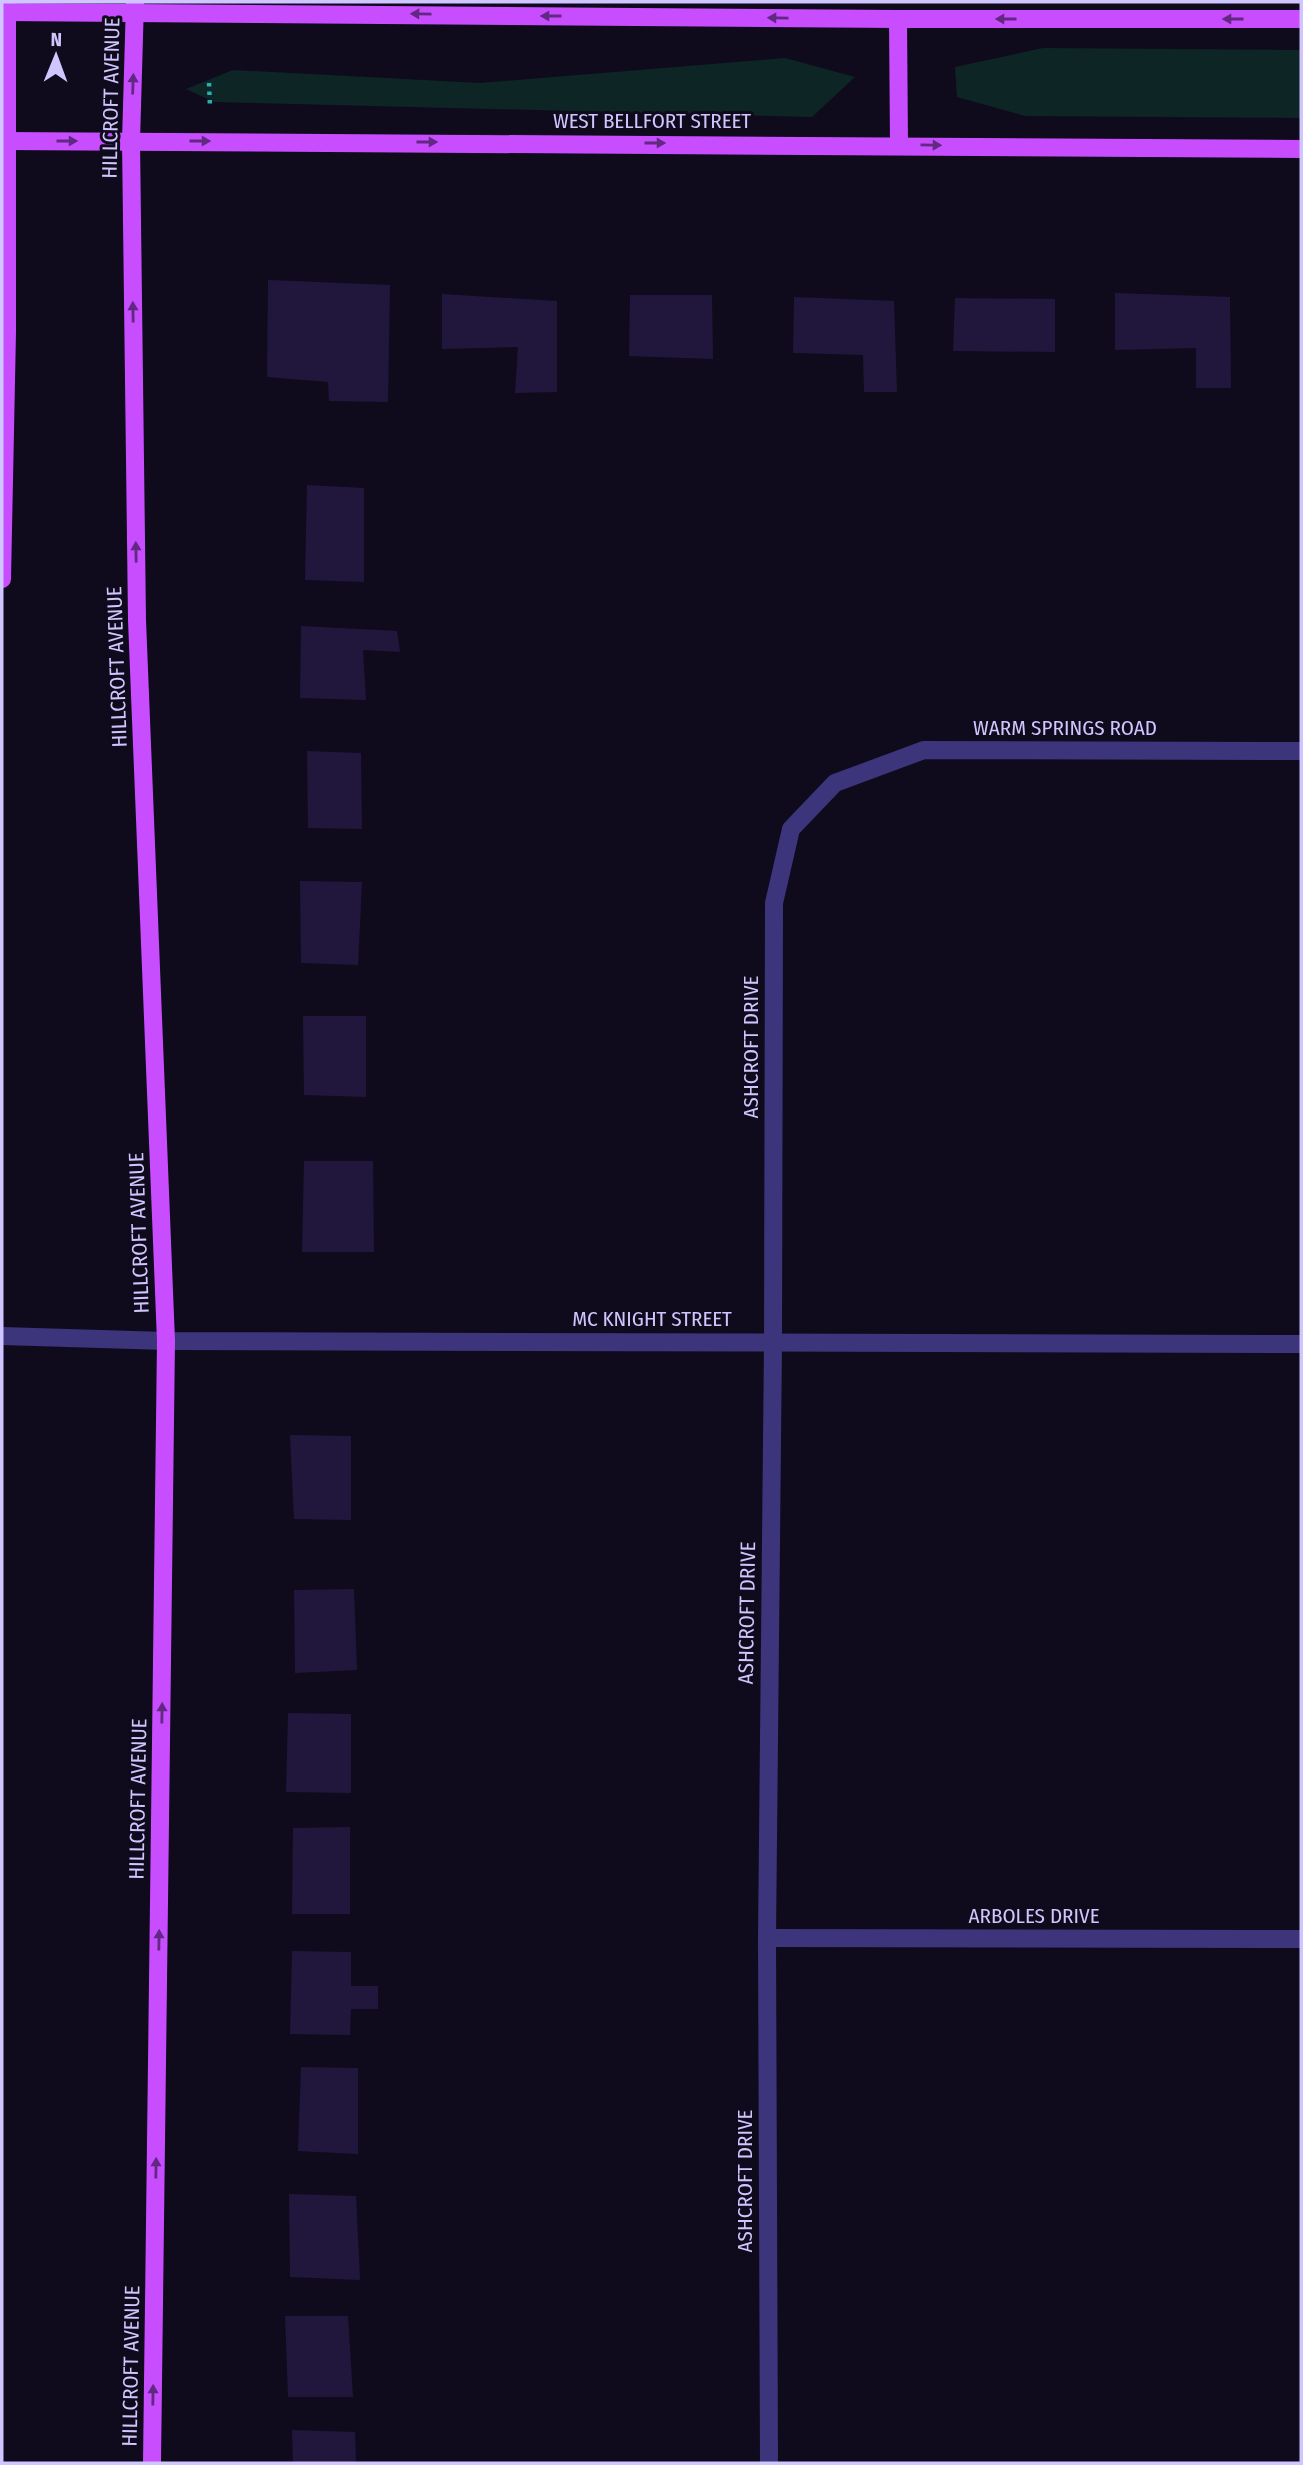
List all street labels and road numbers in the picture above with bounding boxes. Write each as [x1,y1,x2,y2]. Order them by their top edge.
street label: HILLCROFT AVENUE [97,17,125,179]
street label: WEST BELLFORT STREET [553,108,751,134]
street label: HILLCROFT AVENUE [101,586,133,748]
street label: WARM SPRINGS ROAD [973,715,1157,741]
street label: ASHCROFT DRIVE [738,975,764,1118]
street label: HILLCROFT AVENUE [123,1152,155,1314]
street label: MC KNIGHT STREET [572,1306,732,1332]
street label: ASHCROFT DRIVE [733,1541,761,1685]
street label: HILLCROFT AVENUE [124,1718,152,1880]
street label: ARBOLES DRIVE [968,1903,1100,1929]
street label: ASHCROFT DRIVE [732,2109,758,2252]
street label: HILLCROFT AVENUE [117,2285,145,2447]

